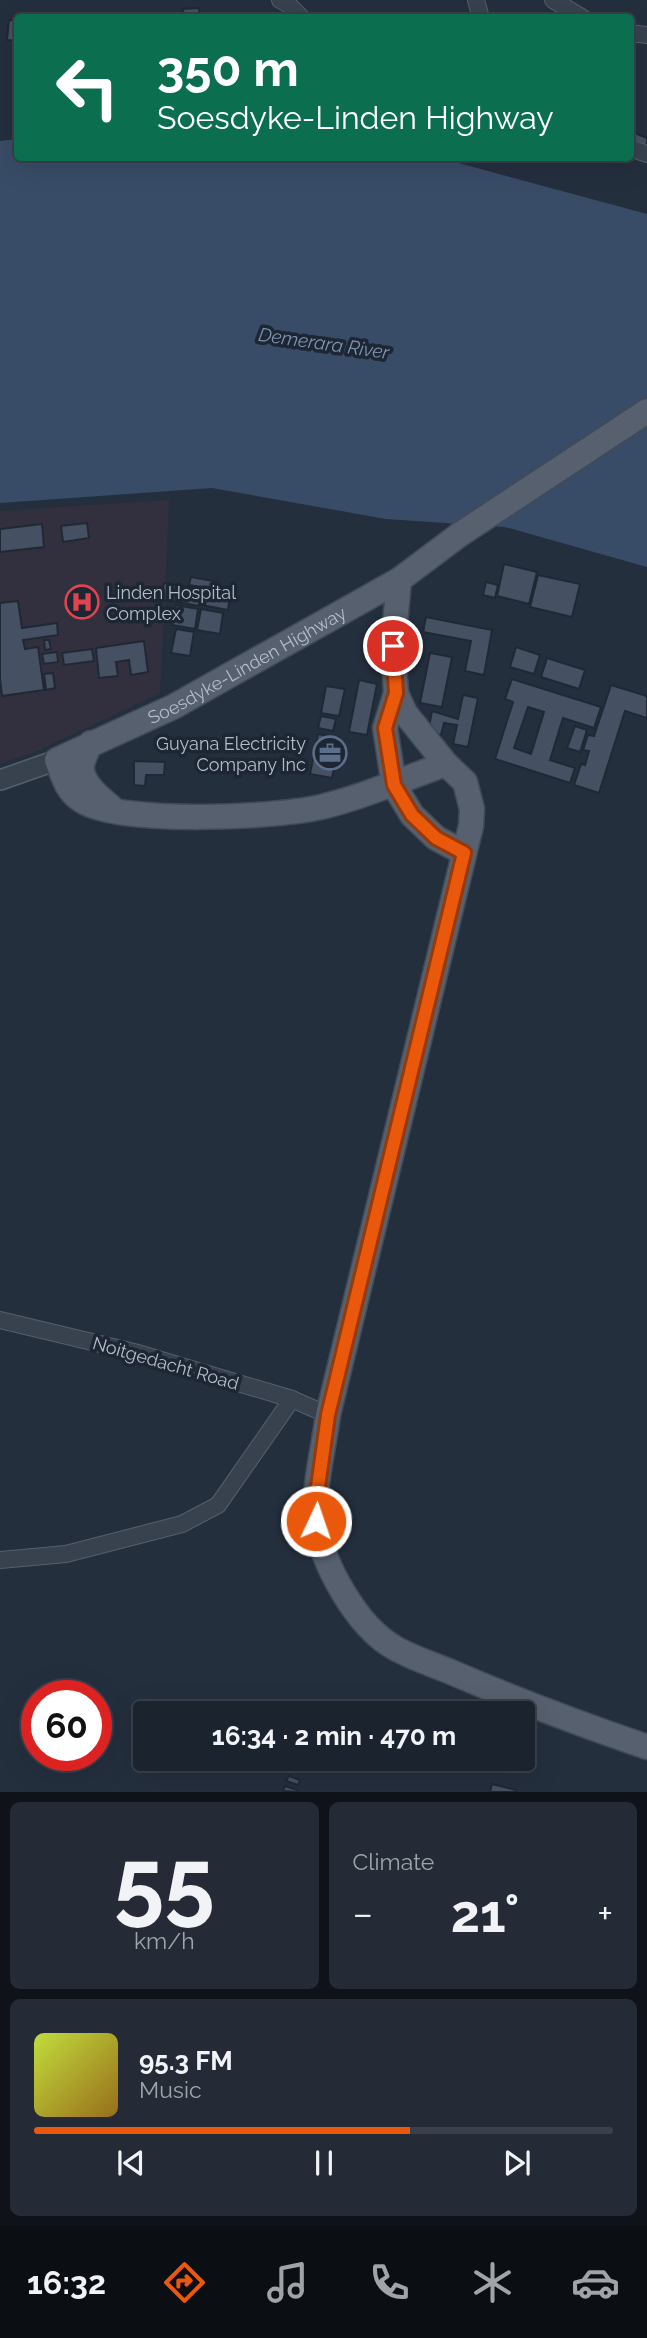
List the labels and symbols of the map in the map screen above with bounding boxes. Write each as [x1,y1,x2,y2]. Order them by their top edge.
water label: Demerara River [257,323,392,363]
place label: Linden Hospital Complex [106,582,236,624]
hospital icon: Linden Hospital Complex [63,583,101,621]
street label: Soesdyke-Linden Highway [144,601,350,728]
pin [363,616,423,676]
place label: Guyana Electricity Company Inc [156,733,306,775]
office icon: Guyana Electricity Company Inc [311,734,349,772]
street label: Noitgedacht Road [91,1332,241,1394]
position arrow [279,1484,353,1558]
speed limit sign: 60 [21,1680,112,1771]

